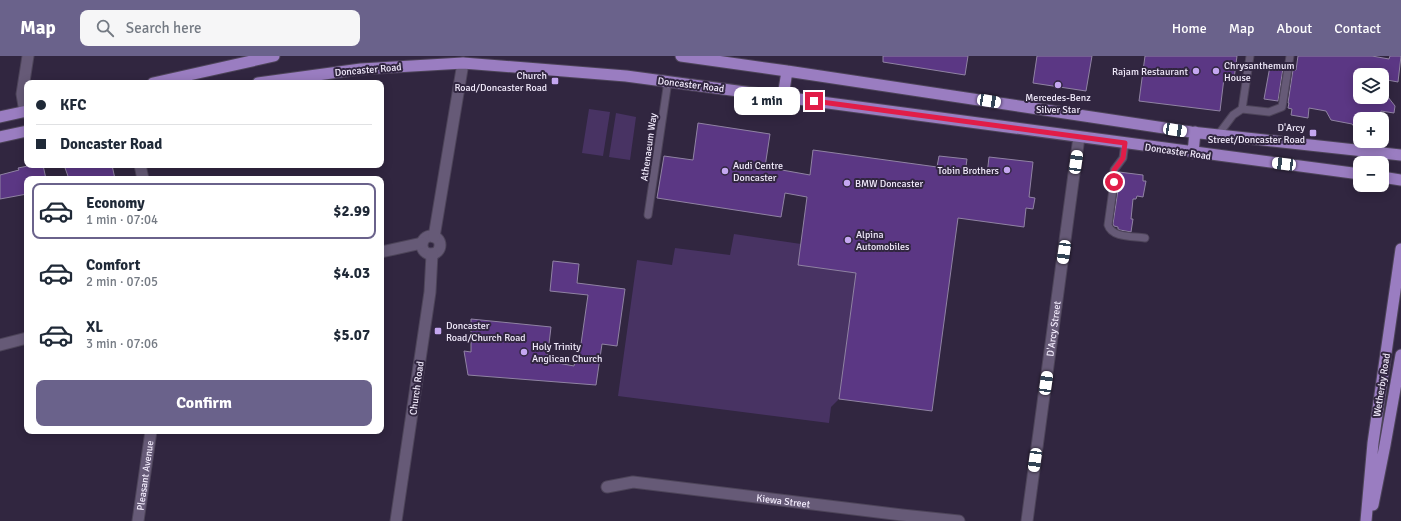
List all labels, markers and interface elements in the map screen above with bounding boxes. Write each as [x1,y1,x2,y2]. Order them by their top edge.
search box [80,10,360,46]
text: Map [20,16,56,40]
icon: search [94,17,116,39]
text: Search here [126,19,201,37]
text: Home [1172,20,1207,37]
text: Map [1229,20,1254,37]
text: About [1276,20,1312,37]
text: Contact [1334,20,1381,37]
place label: Chrysanthemum House [1224,60,1294,84]
street label: Doncaster Road [334,61,402,79]
place label: Rajam Restaurant [1112,66,1188,78]
marker: Rajam Restaurant [1191,66,1201,76]
marker: Chrysanthemum House [1211,66,1221,76]
map controls [1353,68,1389,192]
button: layers [1353,68,1389,104]
place label: Church Road/Doncaster Road [454,70,547,94]
street label: Doncaster Road [657,75,725,95]
marker: Church Road/Doncaster Road [550,76,560,86]
marker: Mercedes-Benz Silver Star [1053,80,1063,90]
callout: 1 min [734,87,800,115]
route end [805,92,823,110]
place label: Mercedes-Benz Silver Star [1025,92,1091,116]
text: 1 min [751,93,783,109]
car [976,93,1002,109]
text: KFC [60,96,86,114]
street label: Athenaeum Way [638,112,660,182]
button: + [1353,112,1389,148]
car [1162,122,1188,138]
place label: D'Arcy Street/Doncaster Road [1208,122,1305,146]
marker: D'Arcy Street/Doncaster Road [1308,128,1318,138]
text: Doncaster Road [60,135,162,153]
street label: Doncaster Road [1144,141,1212,163]
car [1068,149,1084,175]
button: − [1353,156,1389,192]
car [1271,157,1297,171]
place label: Audi Centre Doncaster [733,160,783,184]
place label: Tobin Brothers [938,165,1000,177]
marker: Tobin Brothers [1002,165,1012,175]
marker: Audi Centre Doncaster [720,166,730,176]
route start [1105,173,1123,191]
marker: BMW Doncaster [842,178,852,188]
place label: BMW Doncaster [855,178,923,190]
icon: car [38,193,74,229]
text: Economy [86,194,145,212]
text: $2.99 [333,202,370,220]
text: 1 min · 07:04 [86,212,158,228]
place label: Alpina Automobiles [856,229,910,253]
marker: Alpina Automobiles [843,235,853,245]
car [1056,239,1072,265]
icon: car [38,255,74,291]
text: Comfort [86,256,140,274]
text: $4.03 [333,264,370,282]
text: 2 min · 07:05 [86,274,158,290]
street label: D'Arcy Street [1044,300,1064,357]
icon: car [38,317,74,353]
text: XL [86,318,103,336]
place label: Doncaster Road/Church Road [446,320,526,344]
text: $5.07 [333,326,370,344]
marker: Doncaster Road/Church Road [433,326,443,336]
text: 3 min · 07:06 [86,336,158,352]
place label: Holy Trinity Anglican Church [532,341,603,365]
marker: Holy Trinity Anglican Church [519,347,529,357]
street label: Wetherby Road [1371,352,1393,418]
street label: Church Road [407,360,427,416]
car [1038,370,1054,396]
button: Confirm [36,380,372,426]
street label: Pleasant Avenue [135,440,157,511]
car [1027,447,1043,473]
street label: Kiewa Street [756,492,811,511]

